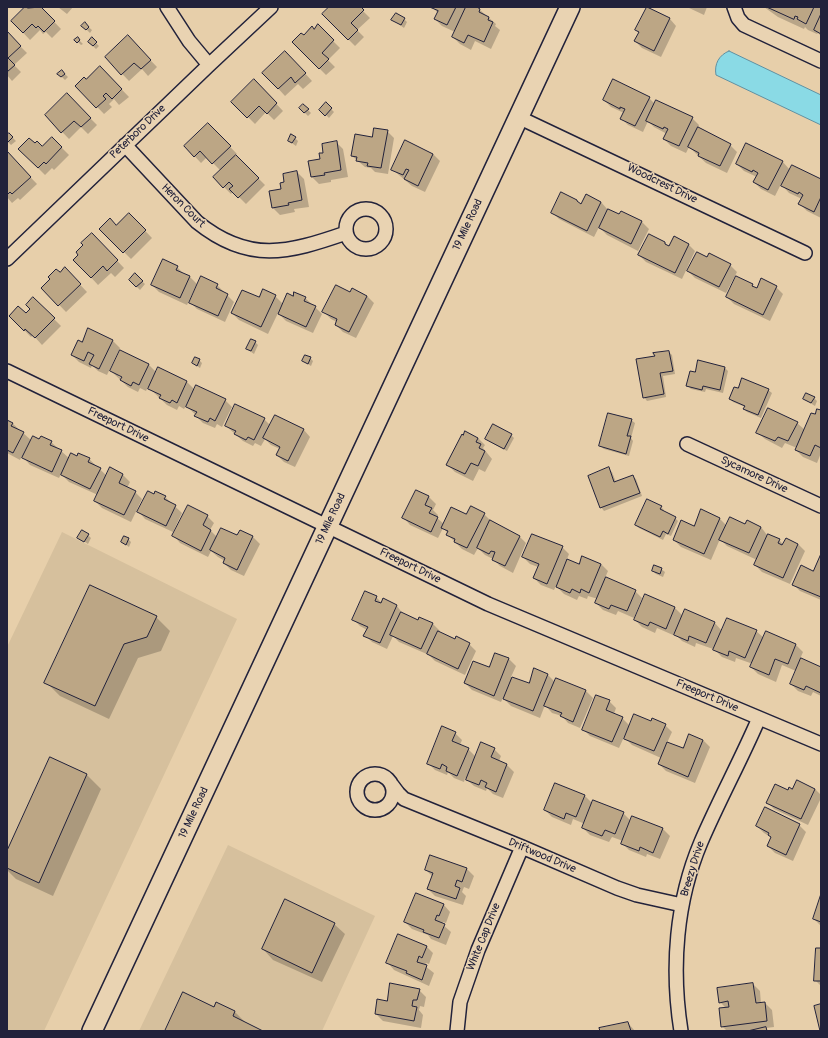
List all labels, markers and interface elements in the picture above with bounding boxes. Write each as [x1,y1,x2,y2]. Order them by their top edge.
street label: Peterboro Drive [107,102,169,162]
street label: Woodcrest Drive [625,161,699,207]
street label: Heron Court [158,181,208,231]
street label: 19 Mile Road [450,197,486,253]
street label: Freeport Drive [85,404,151,446]
street label: Sycamore Drive [718,454,790,496]
street label: 19 Mile Road [313,491,349,547]
street label: Freeport Drive [377,545,443,587]
street label: Freeport Drive [674,677,740,715]
street label: 19 Mile Road [176,785,212,841]
street label: Driftwood Drive [506,836,578,876]
street label: Breezy Drive [678,840,708,898]
street label: White Cap Drive [464,901,504,973]

